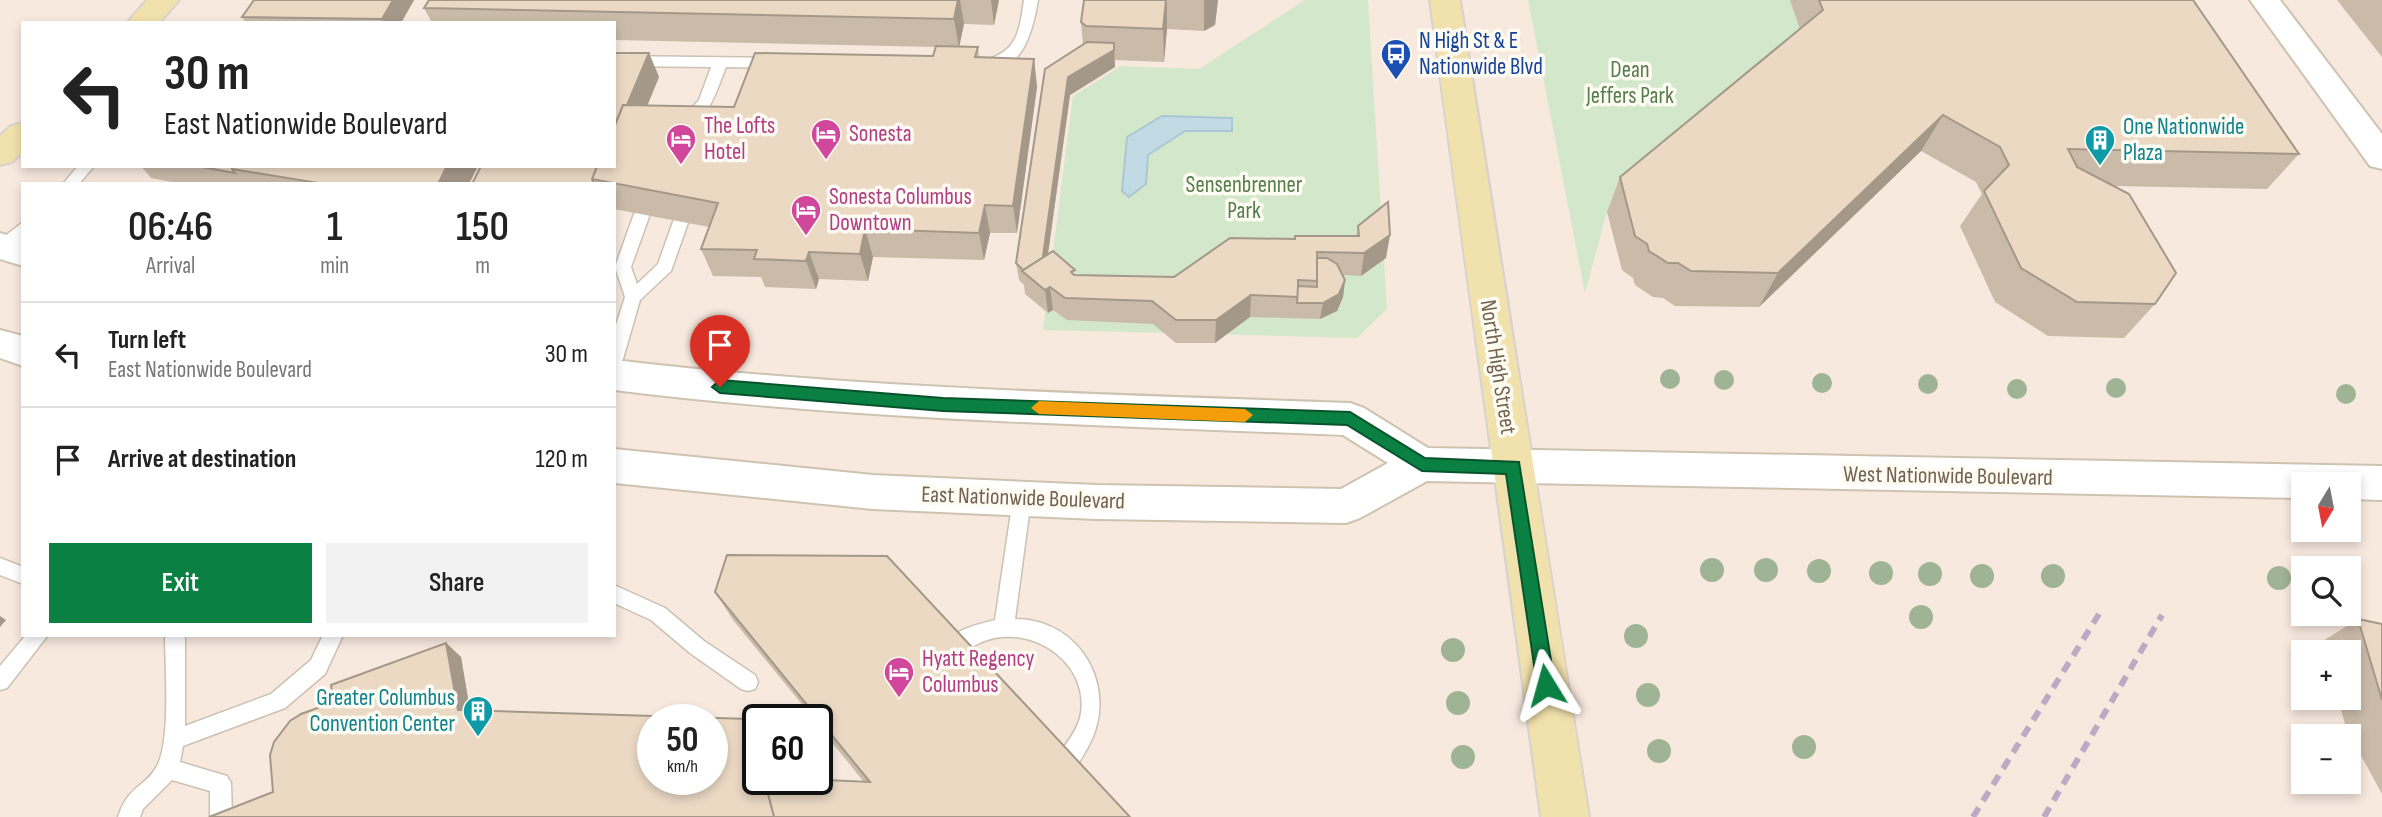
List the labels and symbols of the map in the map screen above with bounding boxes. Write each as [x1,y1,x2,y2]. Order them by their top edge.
place label: N High St & E Nationwide Blvd [1419,27,1543,81]
bus stop icon: N High St & E Nationwide Blvd [1379,37,1413,81]
park label: Dean Jeffers Park [1585,56,1674,110]
place label: The Lofts Hotel [704,112,775,166]
place label: One Nationwide Plaza [2123,113,2244,167]
hotel icon: Sonesta [809,117,843,161]
place label: Sonesta [849,120,912,148]
hotel icon: The Lofts Hotel [664,122,698,166]
building icon: One Nationwide Plaza [2083,123,2117,167]
park label: Sensenbrenner Park [1186,171,1303,225]
place label: Sonesta Columbus Downtown [829,183,972,237]
hotel icon: Sonesta Columbus Downtown [789,193,823,237]
street label: North High Street [1474,298,1522,436]
pin [690,315,750,387]
street label: West Nationwide Boulevard [1843,460,2053,492]
north arrow [2291,472,2361,542]
street label: East Nationwide Boulevard [921,480,1125,516]
place label: Hyatt Regency Columbus [922,645,1035,699]
position arrow [1509,648,1583,722]
hotel icon: Hyatt Regency Columbus [882,655,916,699]
place label: Greater Columbus Convention Center [310,684,455,738]
building icon: Greater Columbus Convention Center [461,694,495,738]
speed limit sign: 60 [742,704,833,795]

